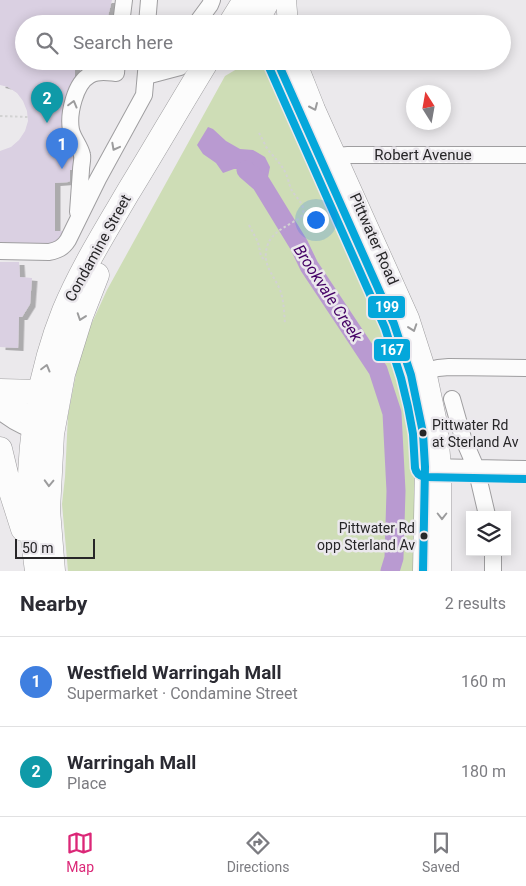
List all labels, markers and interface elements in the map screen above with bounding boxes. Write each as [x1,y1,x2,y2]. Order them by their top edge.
search box [15,15,511,70]
icon: search [33,29,61,57]
text: Search here [73,31,173,54]
pin: 2 [31,82,63,123]
north arrow [406,85,451,130]
one-way arrow [67,99,78,108]
one-way arrow [307,102,318,111]
pin: 1 [46,128,78,169]
one-way arrow [112,142,122,151]
street label: Robert Avenue [374,146,472,164]
street label: Pittwater Road [346,190,402,288]
street label: Condamine Street [61,191,135,305]
your location [303,207,329,233]
water label: Brookvale Creek [290,241,367,346]
line badge: 199 [367,295,406,319]
text: 199 [375,299,399,315]
one-way arrow [77,312,87,320]
one-way arrow [407,324,417,332]
line badge: 167 [373,338,411,362]
text: 167 [380,342,404,358]
one-way arrow [41,365,51,373]
place label: Pittwater Rd at Sterland Av [432,417,519,450]
marker: Pittwater Rd at Sterland Av [418,428,428,438]
one-way arrow [44,479,55,487]
map controls [466,511,511,556]
button: layers [466,511,511,556]
one-way arrow [437,512,447,520]
place label: Pittwater Rd opp Sterland Av [317,520,415,553]
marker: Pittwater Rd opp Sterland Av [419,531,429,541]
scale bar [15,536,95,559]
text: 50 m [22,540,54,556]
text: Nearby [20,592,87,616]
text: 2 results [445,594,506,613]
text: Westfield Warringah Mall [67,661,281,684]
text: 1 [31,672,41,691]
text: 160 m [461,672,506,691]
text: Supermarket · Condamine Street [67,684,298,703]
text: Warringah Mall [67,751,196,774]
text: 2 [31,762,41,781]
text: 180 m [461,762,506,781]
text: Place [67,774,107,793]
tab: Map [66,829,94,875]
tab: Directions [227,829,290,875]
tab: Saved [422,829,460,875]

